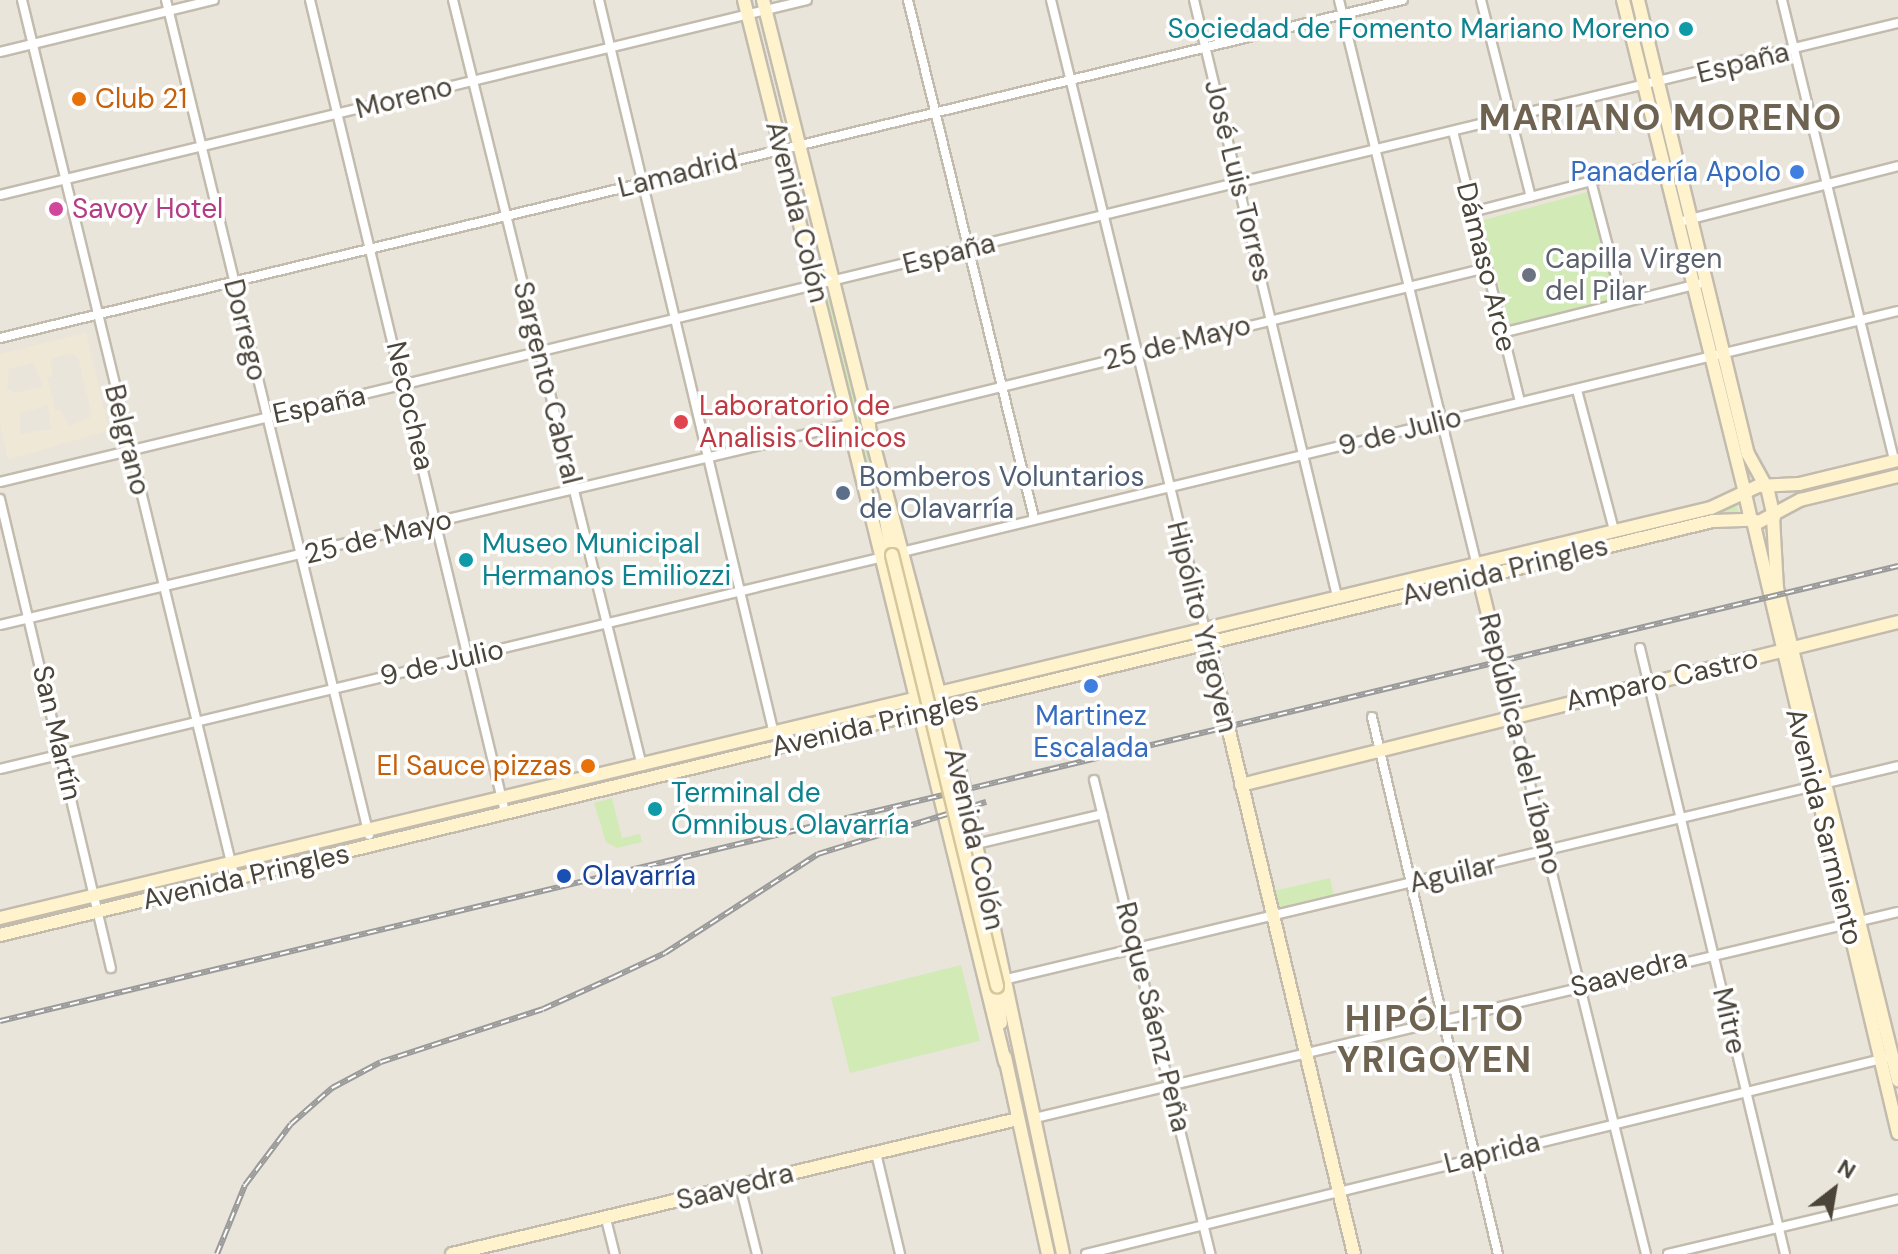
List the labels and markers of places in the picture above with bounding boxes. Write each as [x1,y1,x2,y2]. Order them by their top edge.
place label: Sociedad de Fomento Mariano Moreno [1167,12,1670,46]
marker: Sociedad de Fomento Mariano Moreno [1677,20,1695,38]
place label: Club 21 [95,82,187,116]
marker: Club 21 [70,90,88,108]
place label: Panadería Apolo [1571,155,1781,189]
marker: Panadería Apolo [1788,163,1806,181]
place label: Savoy Hotel [72,192,223,226]
marker: Savoy Hotel [47,200,65,218]
place label: Capilla Virgen del Pilar [1545,242,1722,308]
marker: Capilla Virgen del Pilar [1520,266,1538,284]
place label: Laboratorio de Analisis Clinicos [699,389,907,455]
marker: Laboratorio de Analisis Clinicos [670,411,692,433]
place label: Bomberos Voluntarios de Olavarría [859,460,1145,526]
marker: Bomberos Voluntarios de Olavarría [834,484,852,502]
place label: Museo Municipal Hermanos Emiliozzi [482,527,731,593]
marker: Museo Municipal Hermanos Emiliozzi [457,551,475,569]
marker: Martinez Escalada [1082,677,1100,695]
place label: Martinez Escalada [1033,699,1149,765]
place label: El Sauce pizzas [376,749,572,783]
marker: El Sauce pizzas [579,757,597,775]
place label: Terminal de Ómnibus Olavarría [671,776,910,842]
marker: Terminal de Ómnibus Olavarría [646,800,664,818]
place label: Olavarría [582,859,696,893]
marker: Olavarría [553,865,575,887]

